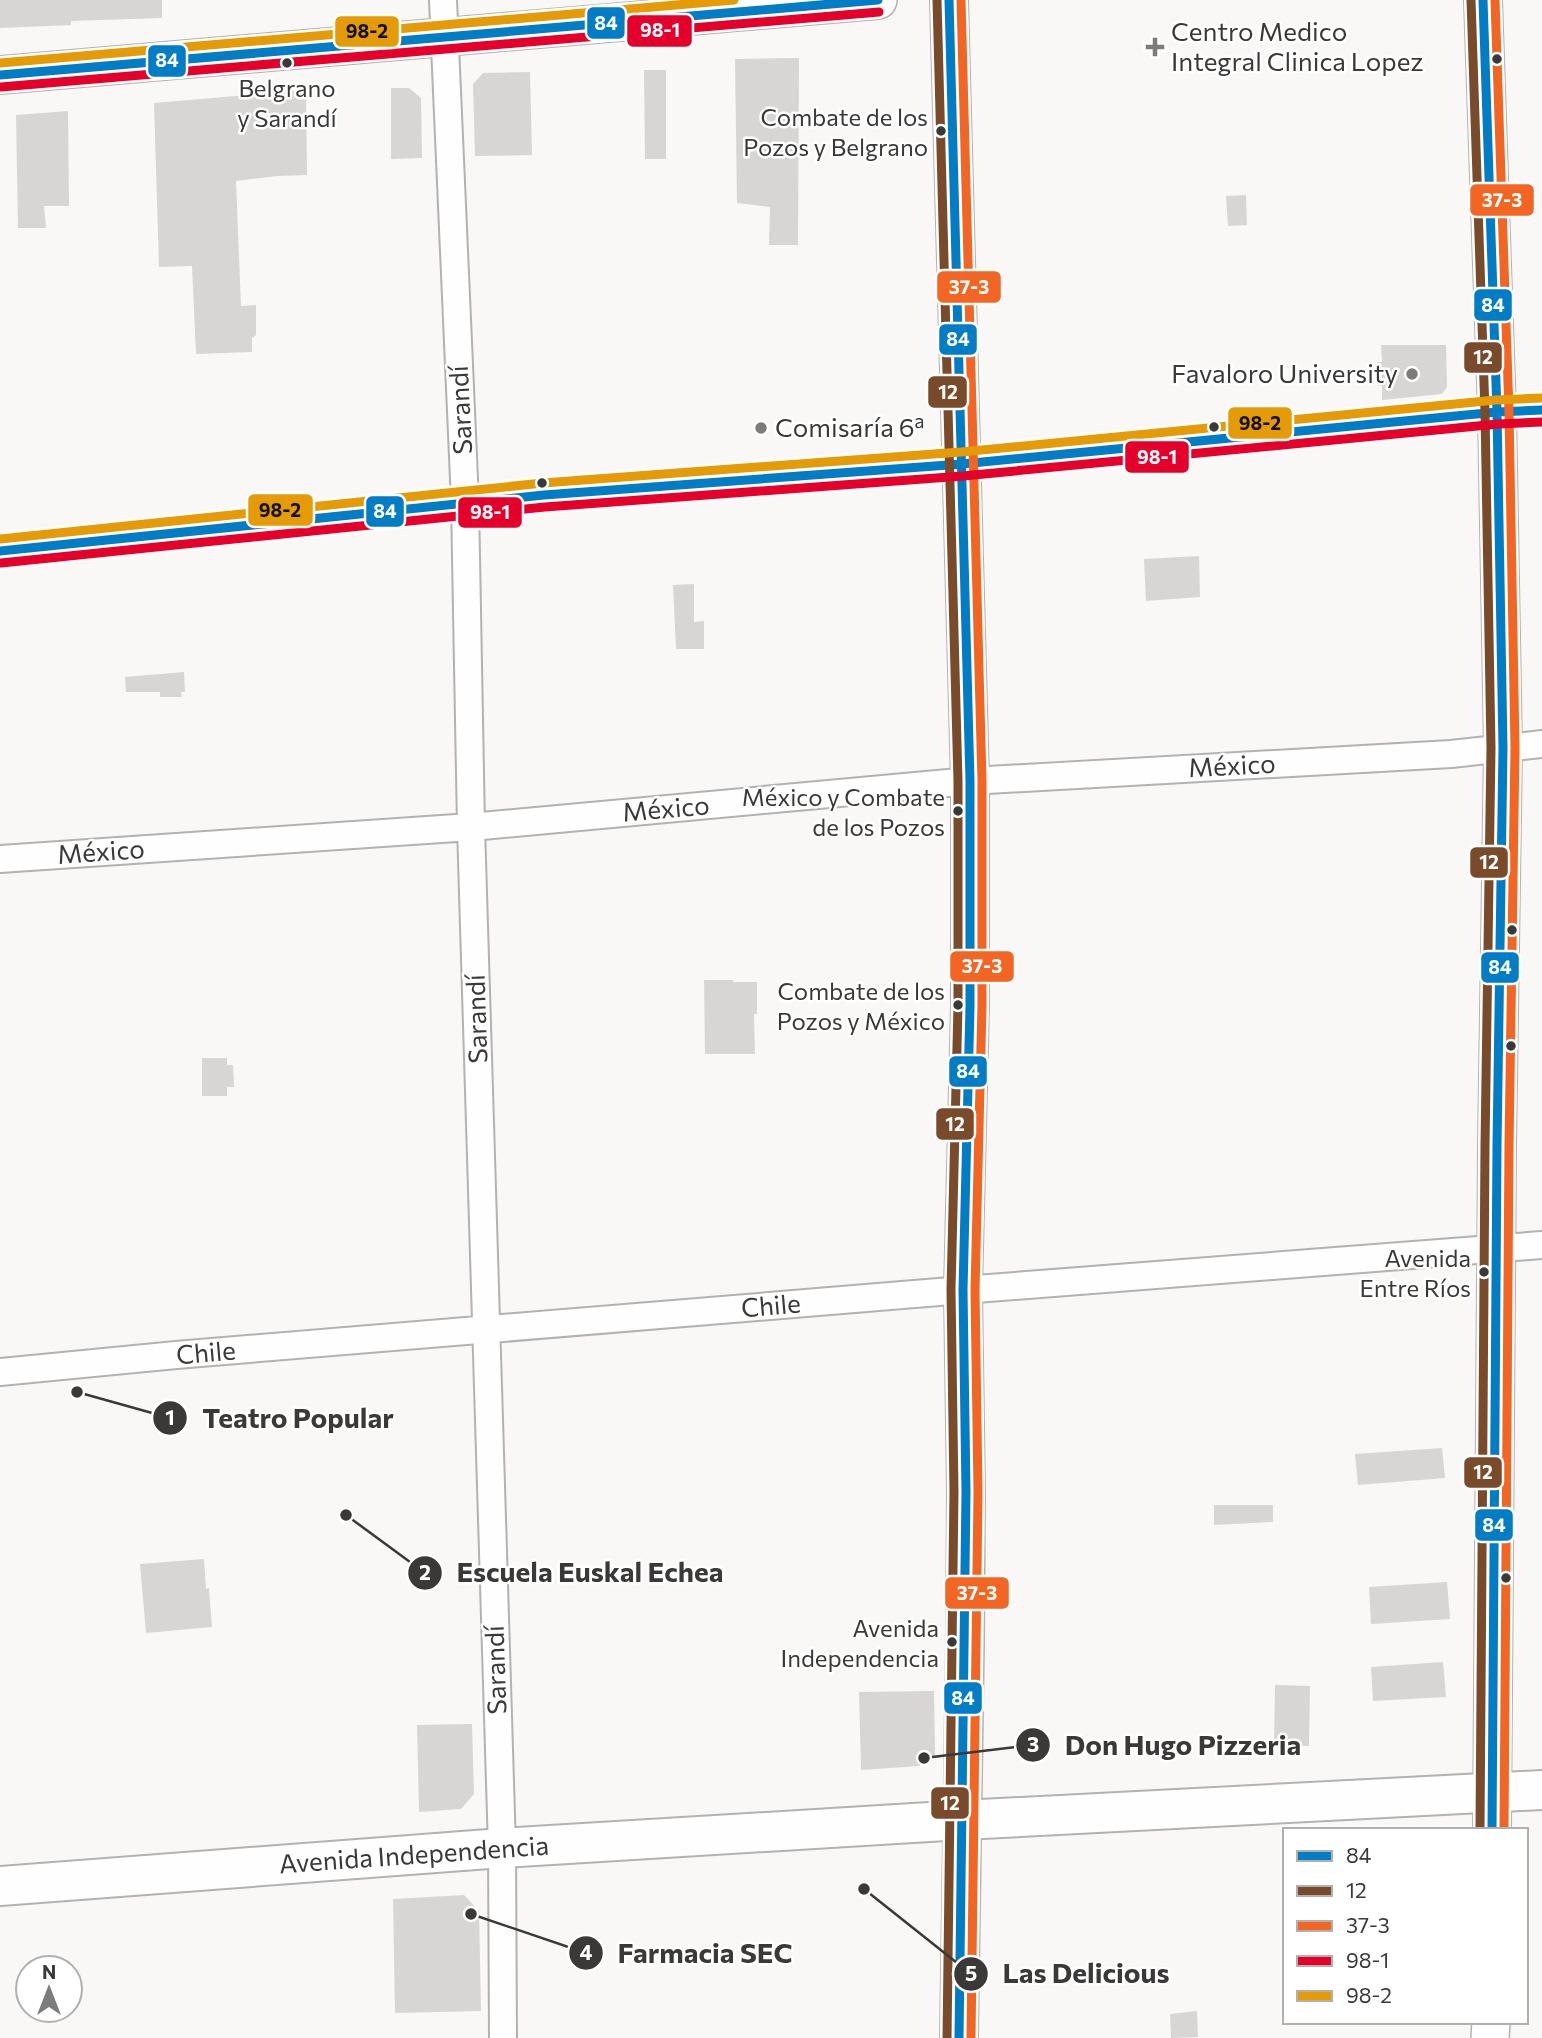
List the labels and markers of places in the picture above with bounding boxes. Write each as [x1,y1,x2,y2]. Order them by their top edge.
place label: Centro Medico Integral Clinica Lopez [1171,15,1423,76]
marker: Centro Medico Integral Clinica Lopez [1145,37,1165,57]
unlabelled marker [1490,52,1504,66]
marker: Belgrano y Sarandí [280,56,294,70]
place label: Belgrano y Sarandí [237,73,337,132]
place label: Combate de los Pozos y Belgrano [743,102,928,161]
marker: Combate de los Pozos y Belgrano [934,124,948,138]
place label: Favaloro University [1171,357,1398,388]
marker: Favaloro University [1404,366,1420,382]
place label: Comisaría 6ª [775,411,925,442]
marker: Comisaría 6ª [753,420,769,436]
unlabelled marker [1207,420,1221,434]
unlabelled marker [535,476,549,490]
place label: México y Combate de los Pozos [742,782,945,841]
marker: México y Combate de los Pozos [951,804,965,818]
unlabelled marker [1505,923,1519,937]
place label: Combate de los Pozos y México [777,976,945,1035]
marker: Combate de los Pozos y México [951,998,965,1012]
unlabelled marker [1504,1039,1518,1053]
place label: Avenida Entre Ríos [1359,1243,1471,1302]
marker: Avenida Entre Ríos [1477,1265,1491,1279]
callout: Teatro Popular [153,1393,407,1442]
callout: Escuela Euskal Echea [407,1548,737,1597]
unlabelled marker [1499,1571,1513,1585]
place label: Avenida Independencia [781,1613,939,1672]
marker: Avenida Independencia [945,1635,959,1649]
callout: Don Hugo Pizzeria [1015,1721,1315,1770]
callout: Farmacia SEC [568,1928,806,1977]
callout: Las Delicious [954,1949,1184,1998]

